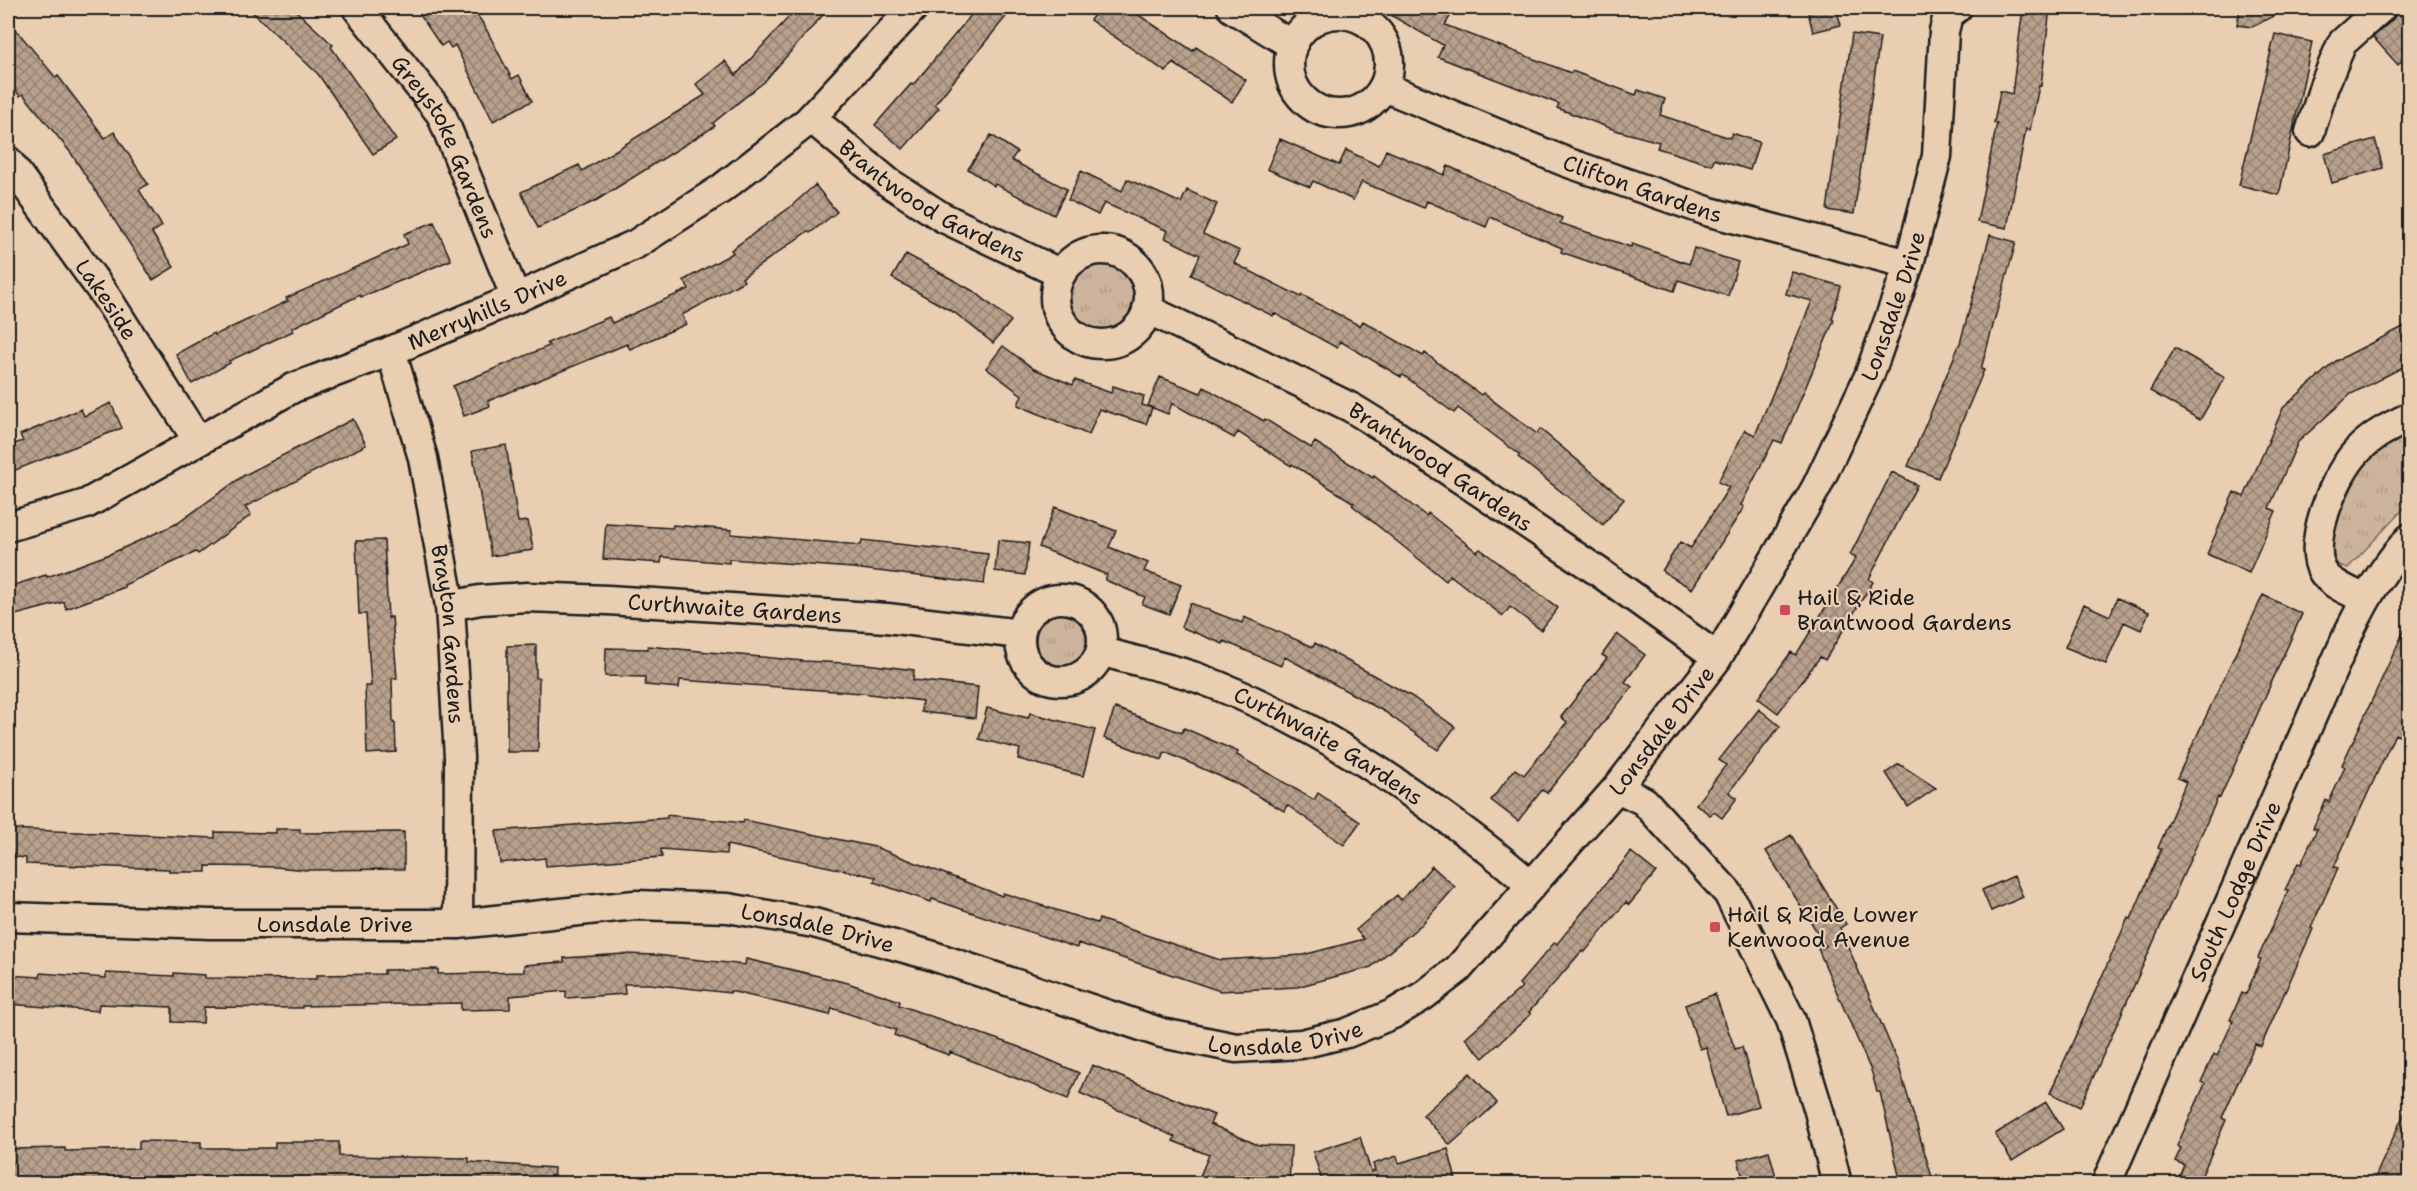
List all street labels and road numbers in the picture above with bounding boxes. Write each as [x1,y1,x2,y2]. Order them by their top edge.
street label: Greystoke Gardens [385,49,504,243]
street label: Brantwood Gardens [833,133,1030,270]
street label: Clifton Gardens [1559,148,1725,230]
street label: Lonsdale Drive [1854,228,1932,385]
street label: Lakeside [68,253,144,346]
street label: Merryhills Drive [403,263,571,357]
street label: Brantwood Gardens [1343,395,1538,538]
street label: Brayton Gardens [424,542,471,725]
street label: Curthwaite Gardens [627,587,843,630]
street label: Lonsdale Drive [1602,660,1721,802]
street label: Curthwaite Gardens [1229,680,1429,812]
street label: South Lodge Drive [2183,797,2288,986]
street label: Lonsdale Drive [739,897,898,959]
street label: Lonsdale Drive [257,910,413,939]
street label: Lonsdale Drive [1205,1014,1367,1063]

